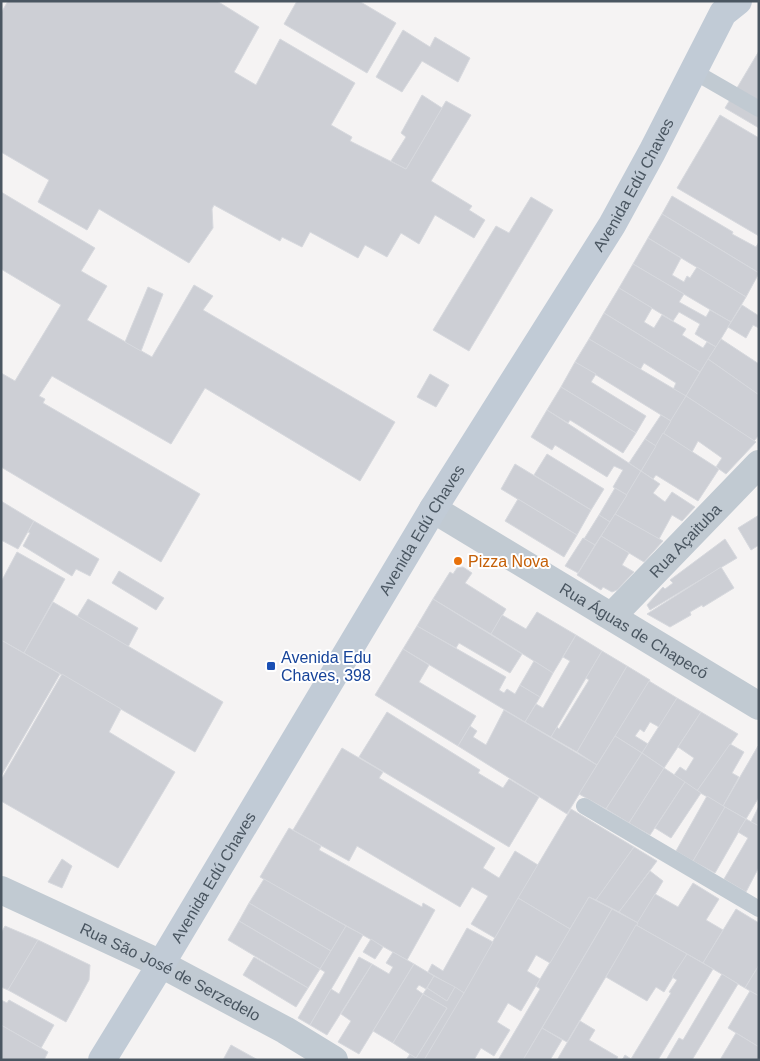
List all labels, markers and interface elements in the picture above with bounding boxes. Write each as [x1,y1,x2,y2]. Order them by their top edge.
street label: Avenida Edú Chaves [590,116,677,254]
street label: Avenida Edú Chaves [376,462,468,598]
street label: Rua Açaituba [646,501,725,581]
place label: Pizza Nova [468,553,549,570]
marker: Pizza Nova [452,555,464,567]
street label: Rua Águas de Chapecó [557,580,711,682]
place label: Avenida Edu Chaves, 398 [281,649,371,684]
marker: Avenida Edu Chaves, 398 [265,660,277,672]
street label: Avenida Edú Chaves [168,809,259,946]
street label: Rua São José de Serzedelo [77,920,263,1024]

